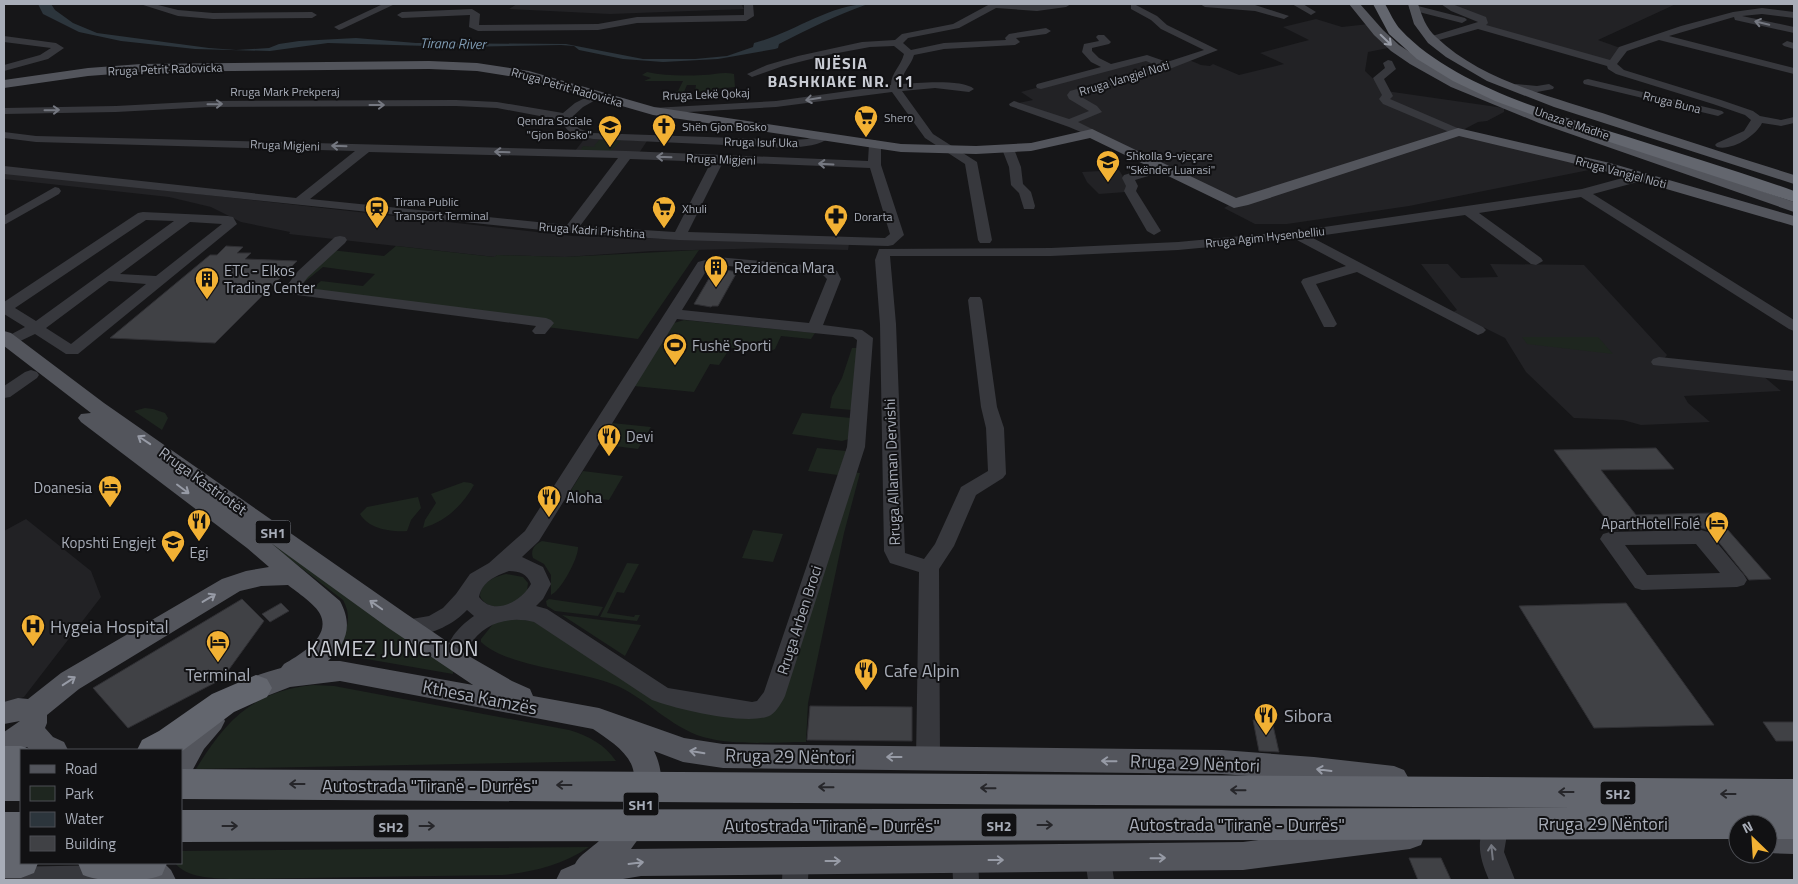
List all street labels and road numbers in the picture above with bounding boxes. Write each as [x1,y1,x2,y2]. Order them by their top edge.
street label: Rruga Vangjel Noti [1077,55,1171,101]
street label: Rruga Petrit Radovicka [107,57,223,81]
street label: Rruga Petrit Radovicka [509,62,625,112]
street label: Rruga Mark Prekperaj [230,82,340,101]
street label: Rruga Lekë Qokaj [662,83,750,105]
street label: Rruga Buna [1641,86,1703,118]
street label: Unaza e Madhe [1532,101,1612,145]
street label: Rruga Isuf Uka [724,132,798,152]
street label: Rruga Migjeni [250,134,320,156]
street label: Rruga Migjeni [686,148,756,170]
street label: Rruga Vangjel Noti [1573,151,1669,193]
street label: Rruga Kadri Prishtina [538,217,646,243]
street label: Rruga Agim Hysenbelliu [1204,221,1326,253]
street label: Rruga Allaman Dervishi [878,398,906,546]
street label: Rruga Kastriotët [154,441,252,521]
road number: SH1 [256,520,290,544]
street label: Rruga Arben Broci [770,562,828,678]
street label: Kthesa Kamzës [420,673,540,721]
street label: Rruga 29 Nëntori [725,741,855,771]
street label: Rruga 29 Nëntori [1130,747,1260,779]
street label: Autostrada "Tiranë - Durrës" [322,772,538,799]
road number: SH2 [1600,781,1636,804]
road number: SH1 [624,792,658,816]
street label: Rruga 29 Nëntori [1538,810,1668,837]
street label: Autostrada "Tiranë - Durrës" [1129,811,1345,838]
street label: Autostrada "Tiranë - Durrës" [724,812,940,839]
road number: SH2 [374,814,408,838]
road number: SH2 [982,814,1016,836]

